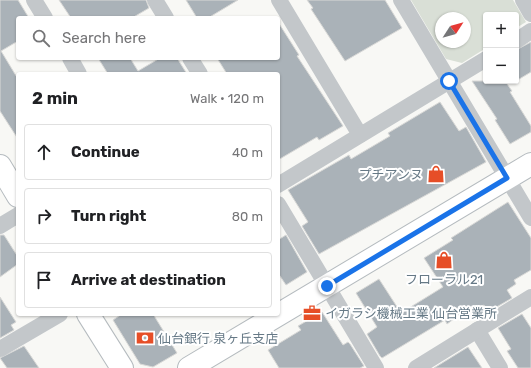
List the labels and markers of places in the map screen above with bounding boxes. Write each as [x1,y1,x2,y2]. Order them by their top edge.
shop icon: プチアンヌ [426,164,446,184]
place label: プチアンヌ [359,167,423,182]
shop icon: フローラル21 [434,250,454,270]
place label: フローラル21 [405,272,483,287]
office icon: イガラシ機械工業 仙台営業所 [302,303,322,323]
place label: イガラシ機械工業 仙台営業所 [325,306,497,321]
bank icon: 仙台銀行 泉ヶ丘支店 [135,328,155,348]
place label: 仙台銀行 泉ヶ丘支店 [158,331,278,346]

